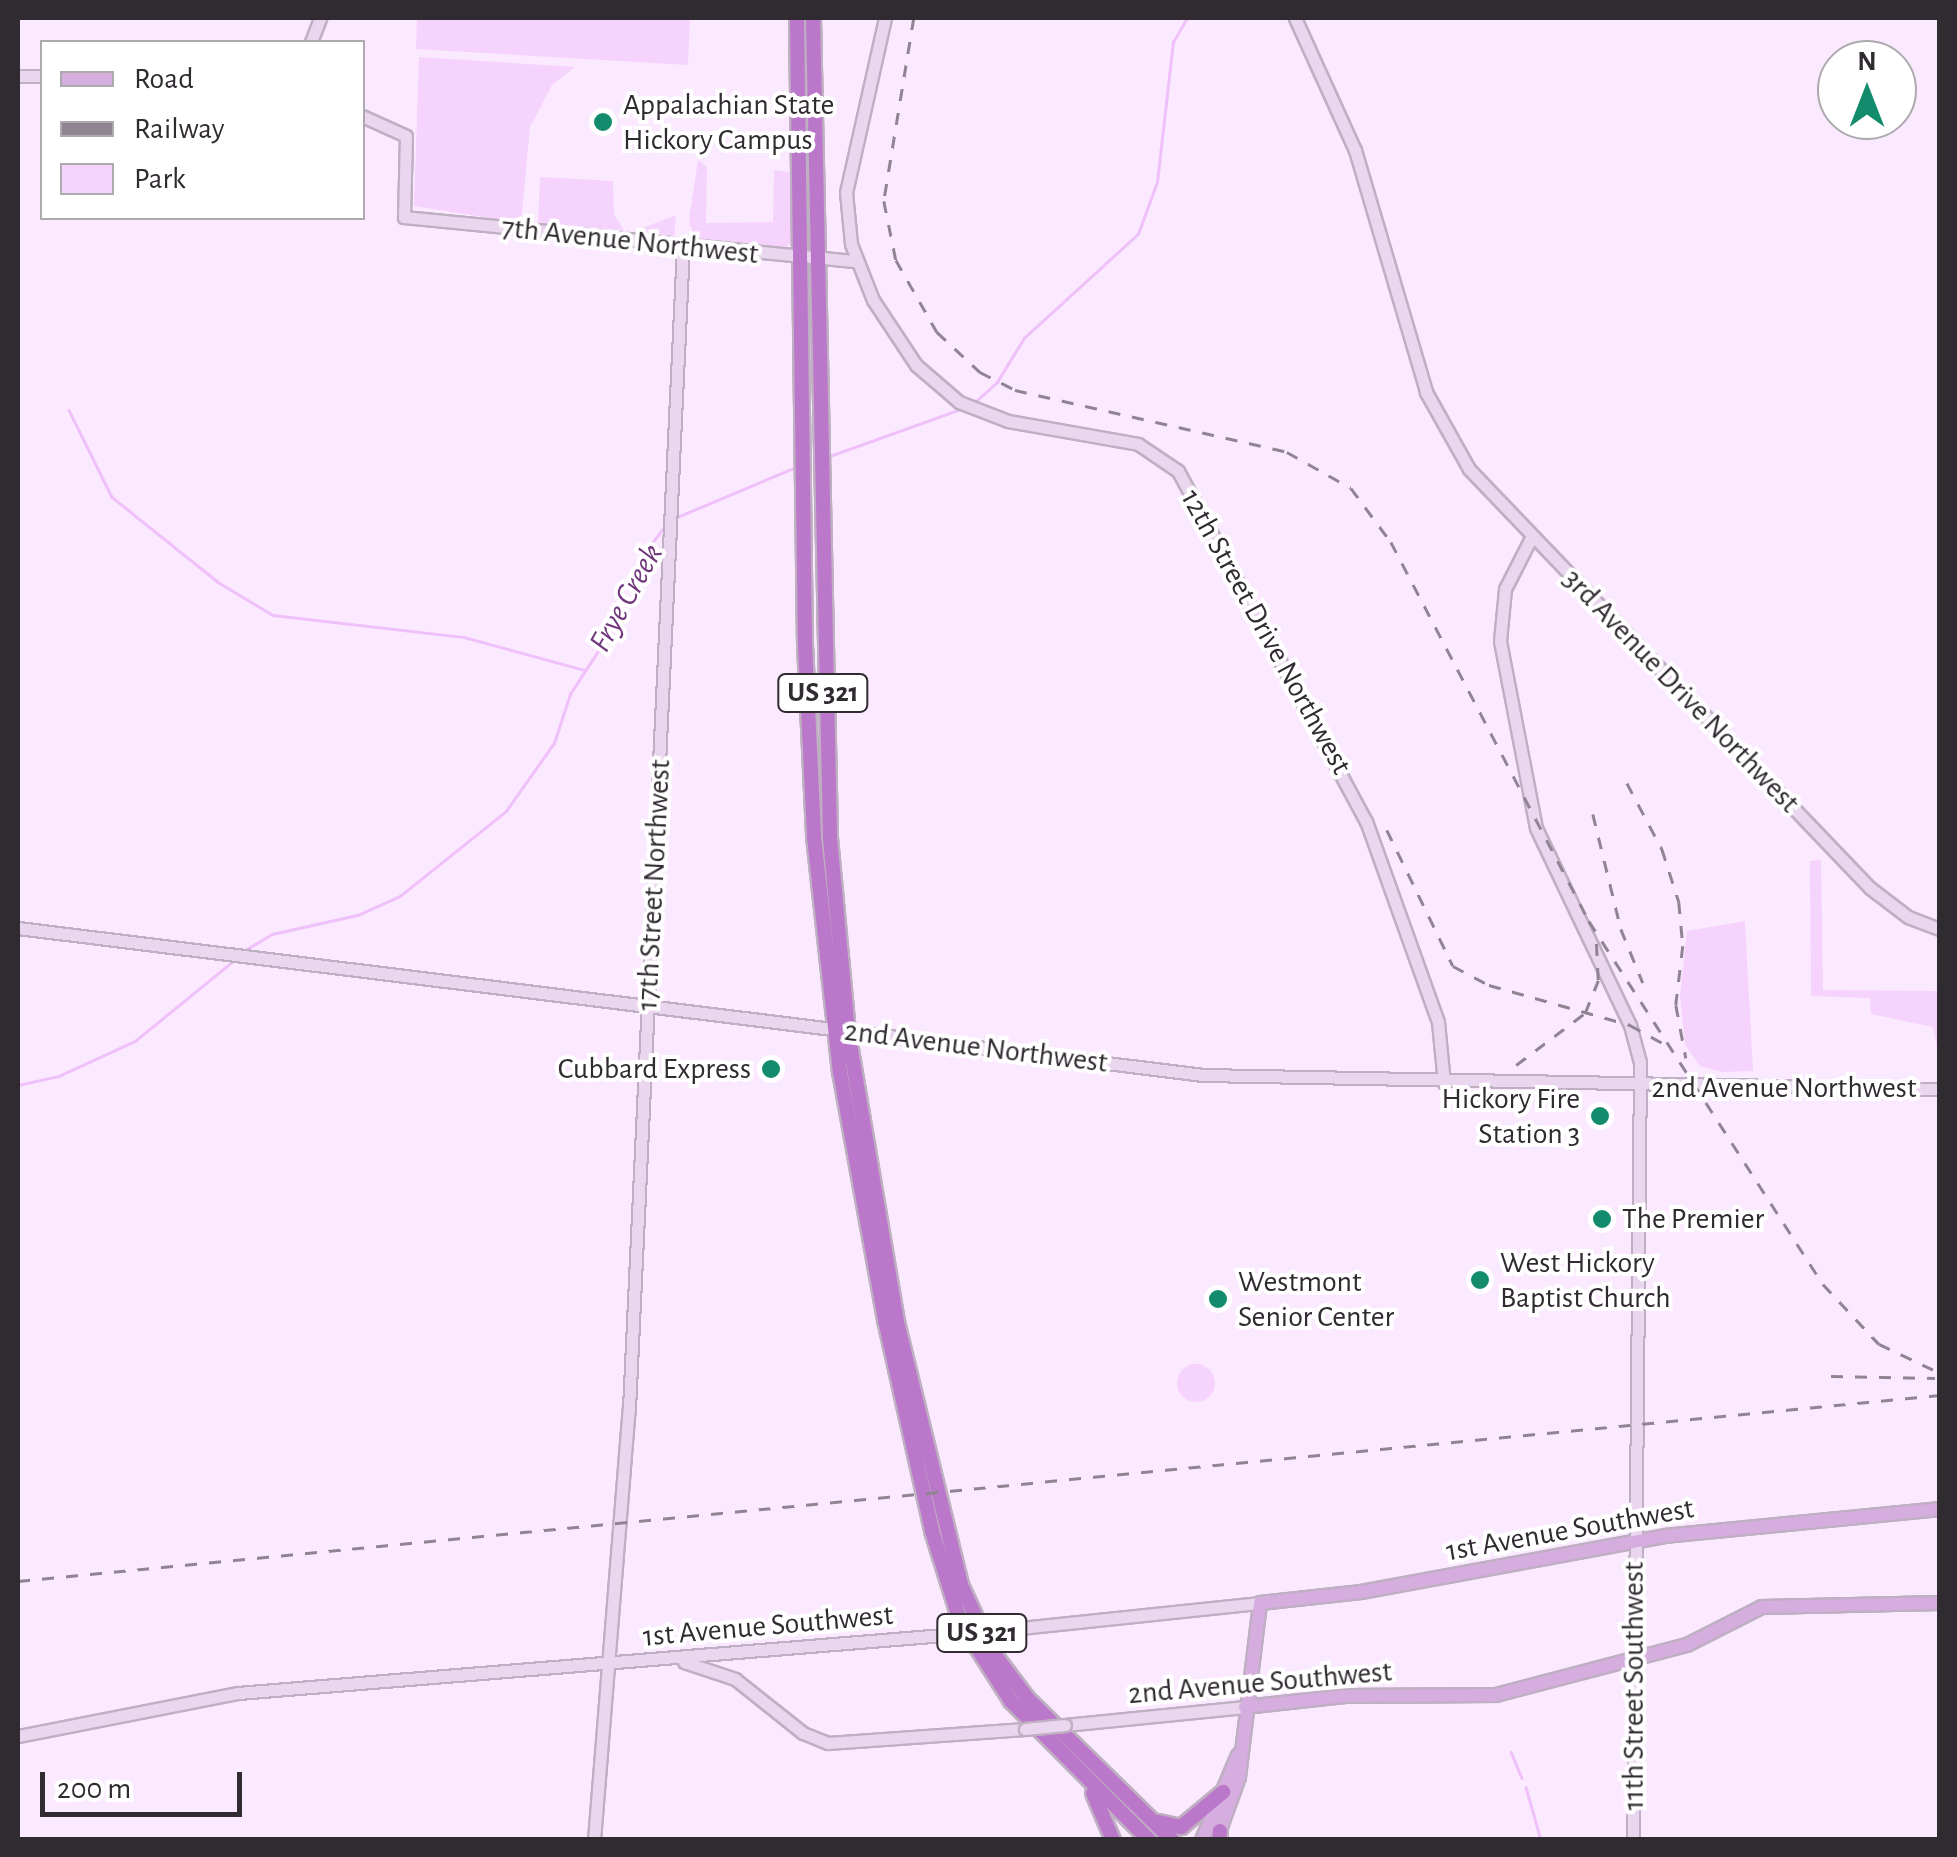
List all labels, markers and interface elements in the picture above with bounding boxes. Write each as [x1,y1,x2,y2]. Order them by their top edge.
legend [40,40,365,220]
north arrow [1817,40,1917,140]
text: N [1857,48,1877,76]
text: Road [134,64,194,94]
place label: Appalachian State Hickory Campus [623,87,834,158]
marker: Appalachian State Hickory Campus [592,111,614,133]
text: Railway [134,114,225,144]
text: Park [134,164,186,194]
street label: 7th Avenue Northwest [500,210,760,272]
street label: 12th Street Drive Northwest [1173,483,1359,781]
water label: Frye Creek [581,537,671,659]
street label: 3rd Avenue Drive Northwest [1555,562,1807,820]
road number: US 321 [776,670,870,716]
street label: 17th Street Northwest [629,759,679,1011]
street label: 2nd Avenue Northwest [842,1013,1110,1081]
place label: Cubbard Express [558,1051,751,1087]
marker: Cubbard Express [760,1058,782,1080]
street label: 2nd Avenue Northwest [1652,1070,1916,1106]
place label: Hickory Fire Station 3 [1441,1081,1580,1152]
marker: Hickory Fire Station 3 [1589,1105,1611,1127]
place label: The Premier [1622,1201,1764,1237]
marker: The Premier [1591,1208,1613,1230]
place label: West Hickory Baptist Church [1500,1245,1671,1316]
place label: Westmont Senior Center [1238,1264,1394,1334]
marker: West Hickory Baptist Church [1469,1269,1491,1291]
marker: Westmont Senior Center [1207,1288,1229,1310]
street label: 1st Avenue Southwest [1443,1490,1697,1570]
street label: 11th Street Southwest [1616,1562,1652,1810]
street label: 1st Avenue Southwest [641,1597,895,1655]
road number: US 321 [934,1610,1030,1656]
street label: 2nd Avenue Southwest [1127,1654,1393,1712]
scale bar [45,1752,248,1814]
text: 200 m [57,1774,131,1804]

